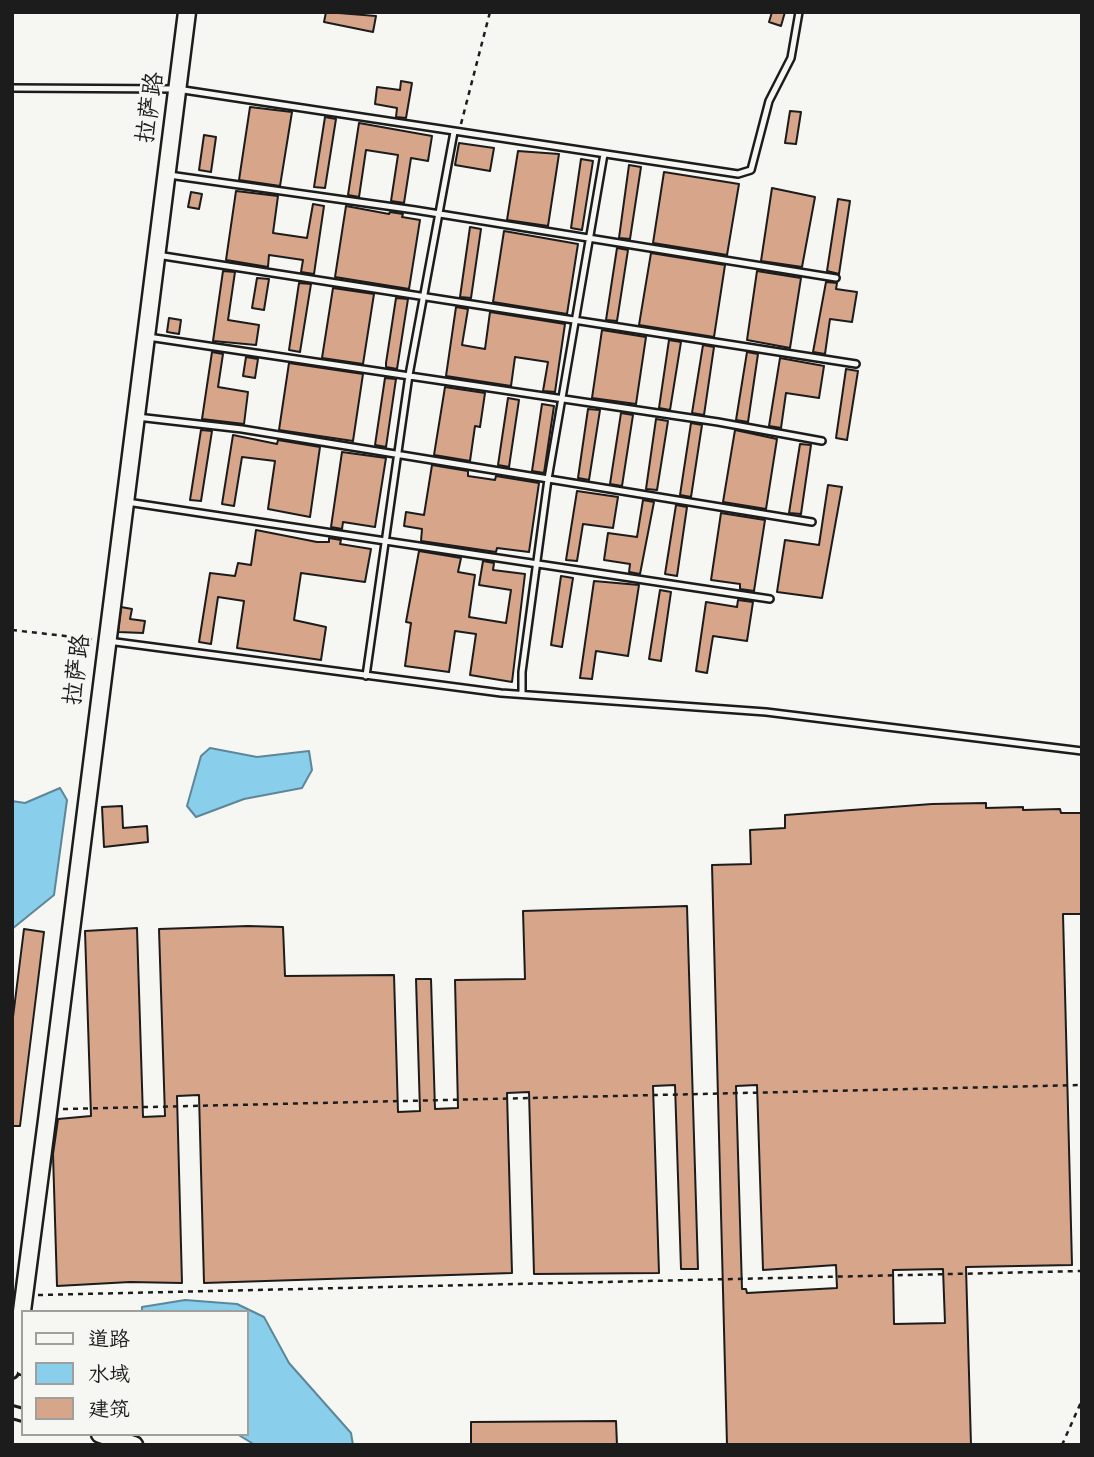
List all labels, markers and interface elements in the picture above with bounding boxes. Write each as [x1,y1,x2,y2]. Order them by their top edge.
street label: 拉萨路 [133,70,171,146]
street label: 拉萨路 [60,633,98,707]
legend [21,1310,248,1436]
text: 道路 [88,1326,130,1354]
text: 水域 [88,1361,130,1389]
text: 建筑 [88,1396,130,1424]

